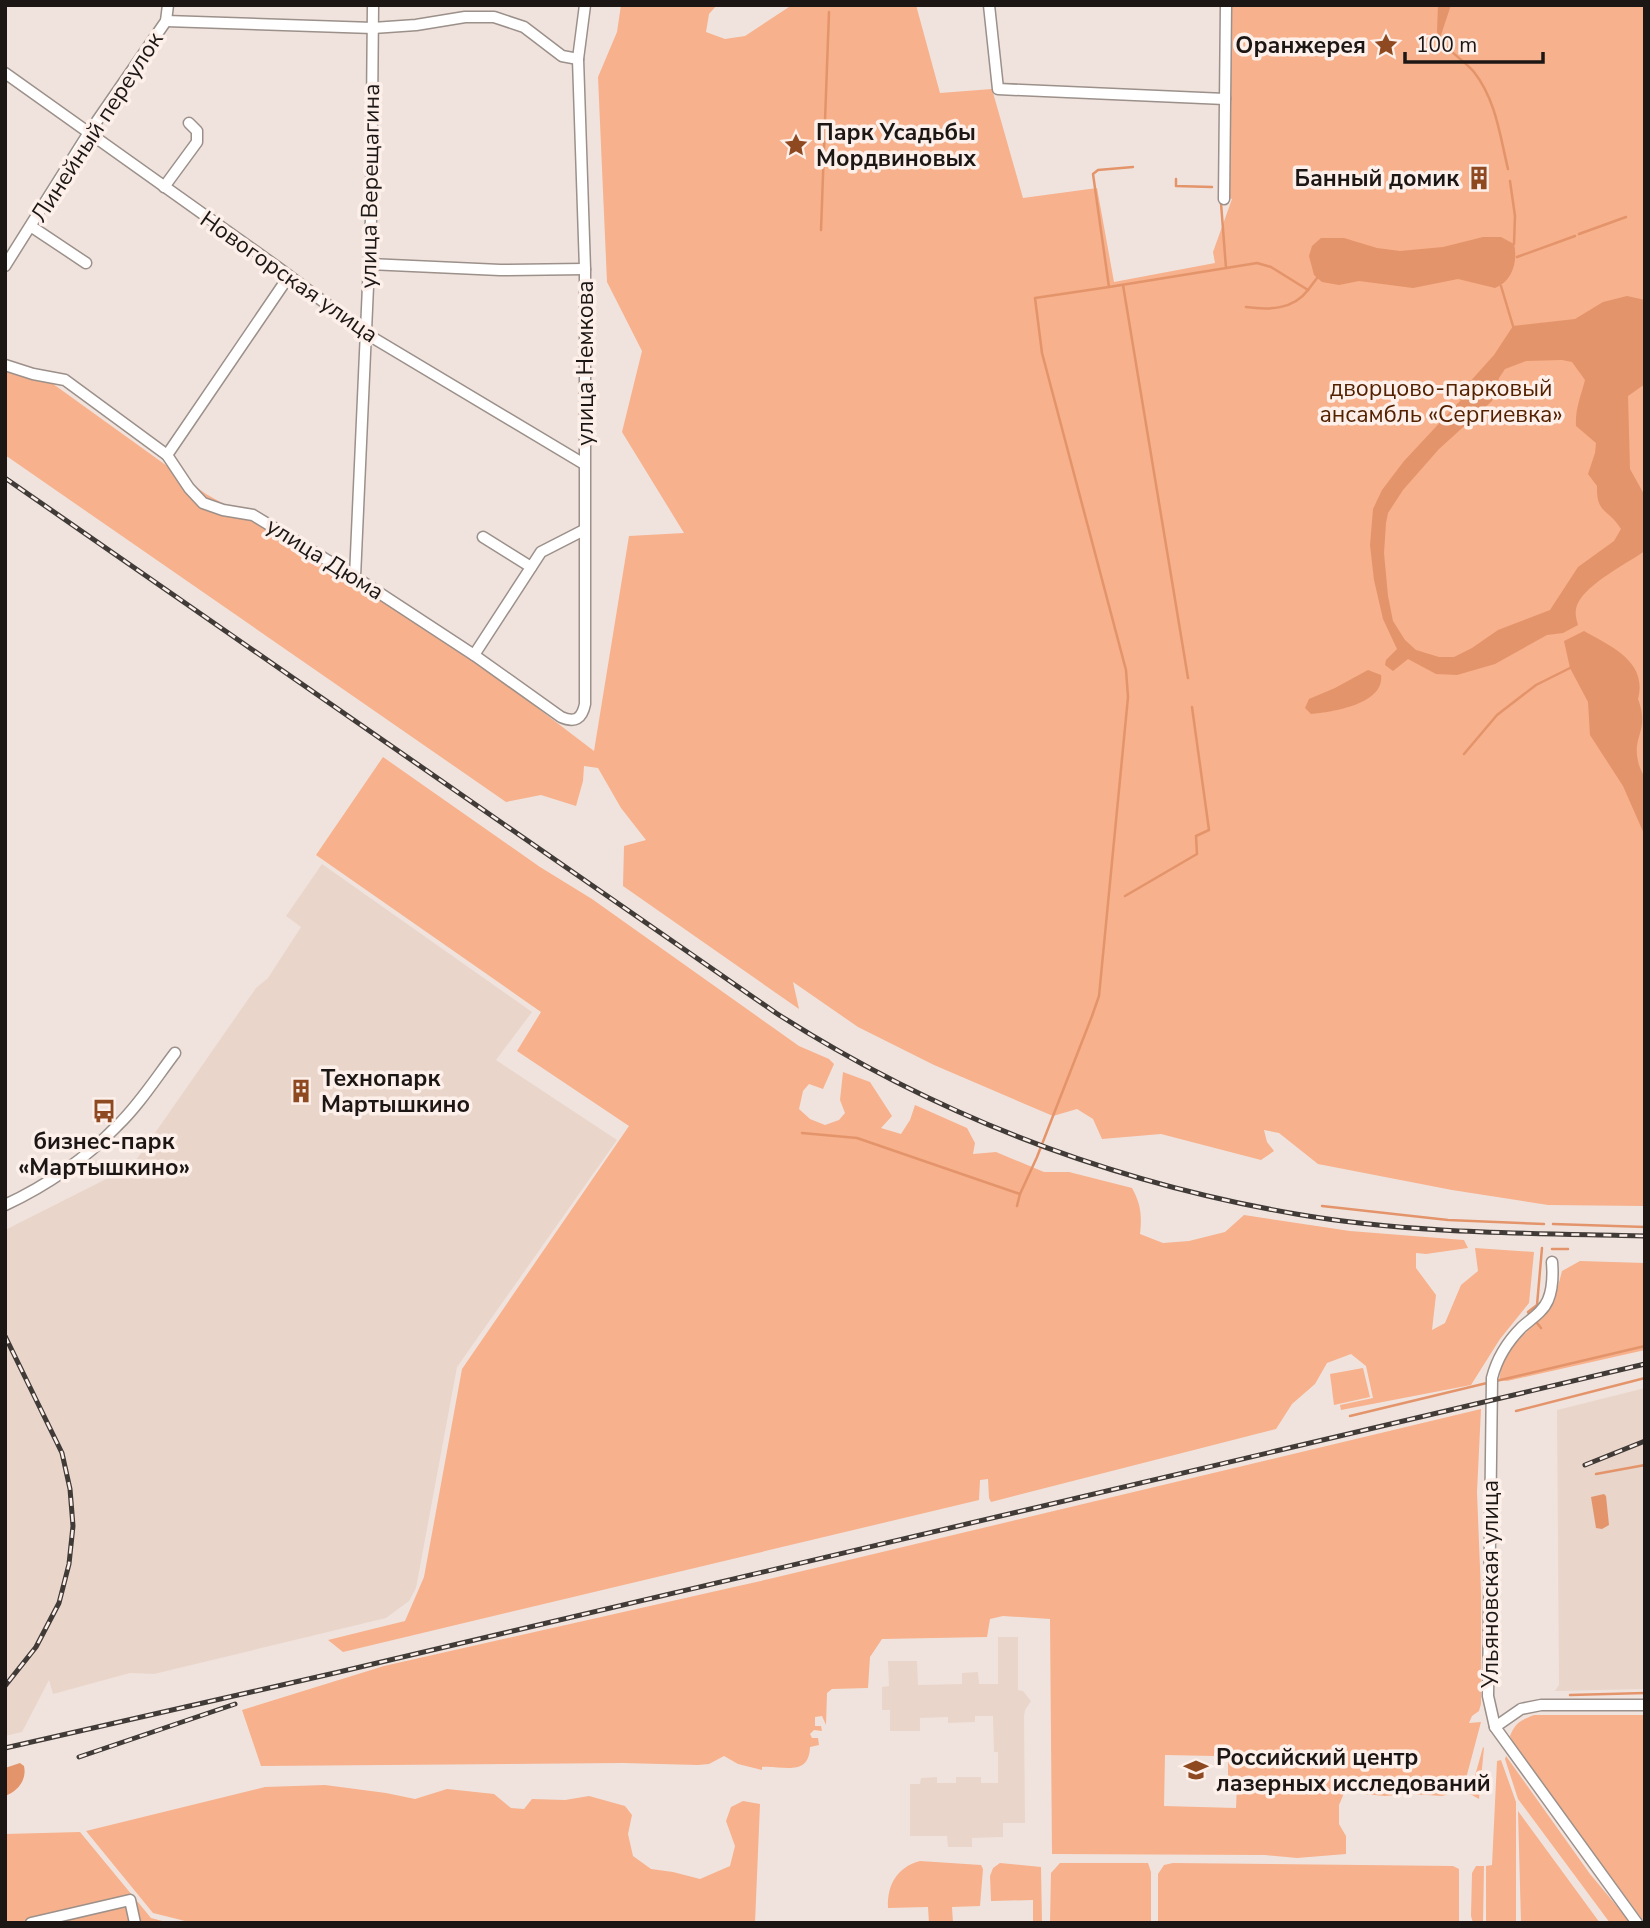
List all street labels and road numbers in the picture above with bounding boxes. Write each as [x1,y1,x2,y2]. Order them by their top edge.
street label: Линейный переулок [24,25,171,228]
street label: улица Верещагина [353,83,387,289]
street label: Новогорская улица [194,204,384,350]
street label: улица Немкова [570,280,601,446]
street label: улица Дюма [260,511,390,607]
street label: Ульяновская улица [1475,1480,1506,1689]

